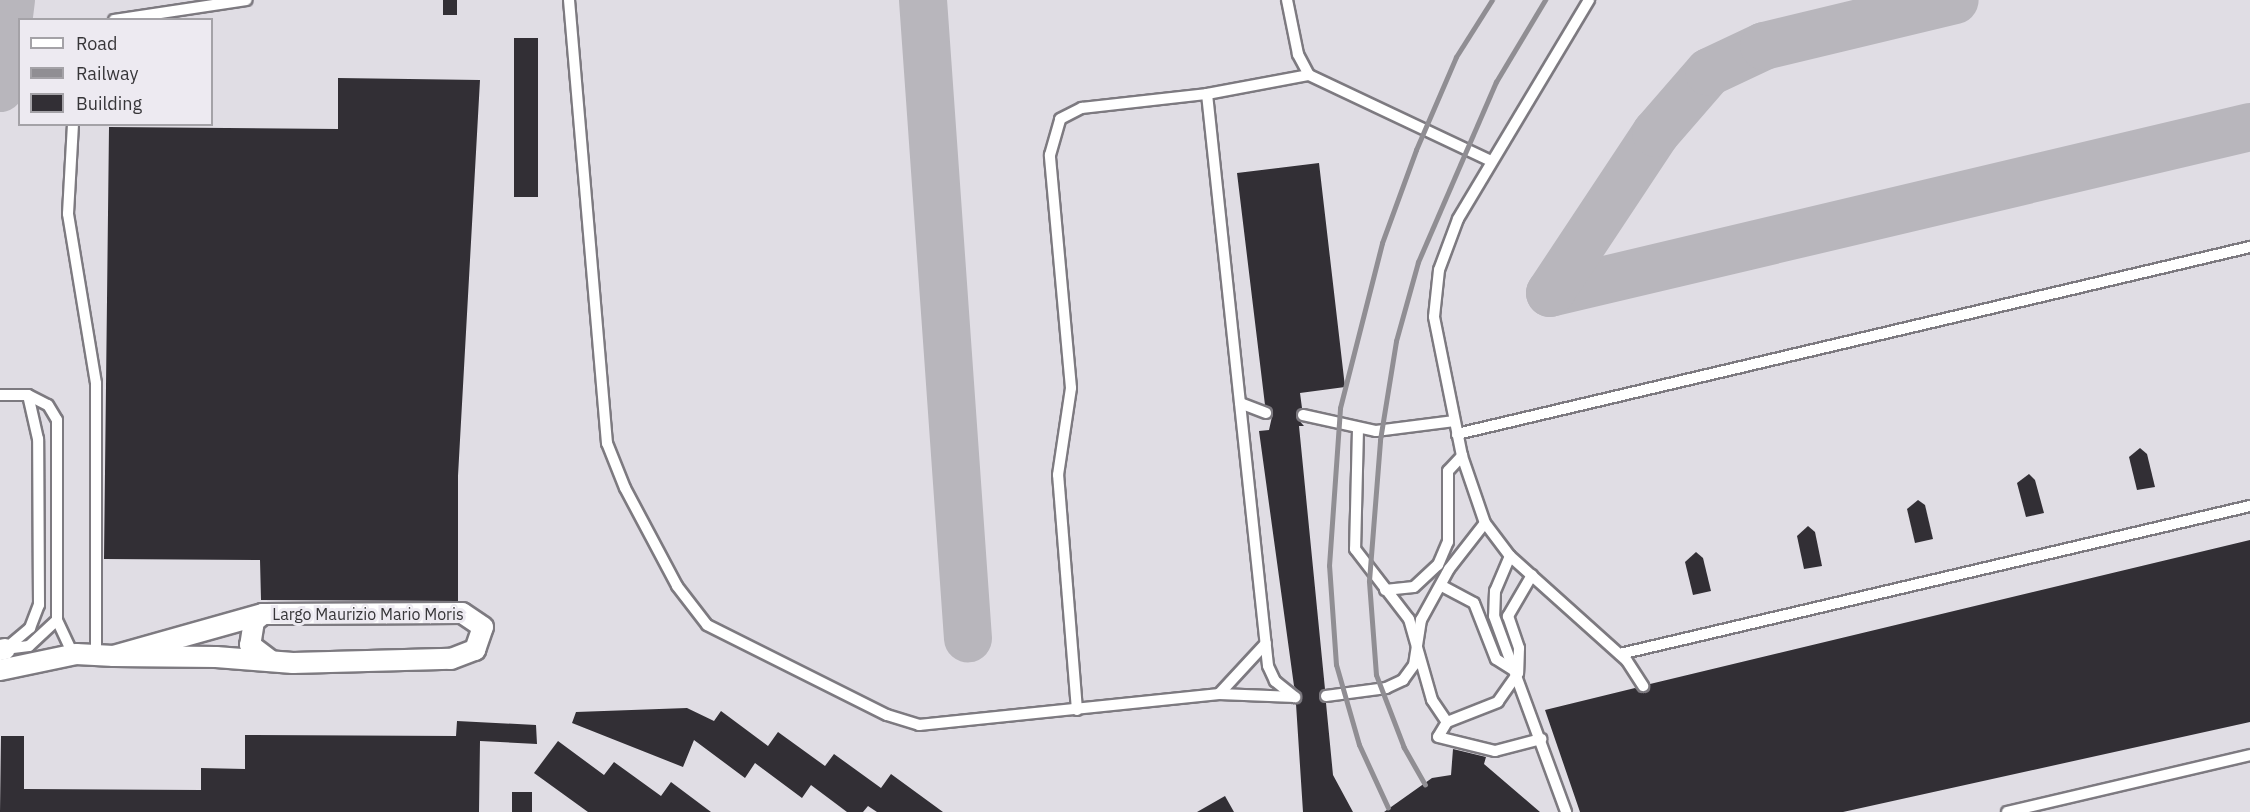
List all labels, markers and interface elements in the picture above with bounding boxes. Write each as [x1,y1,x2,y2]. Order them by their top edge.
legend [18,18,213,126]
text: Road [76,32,117,55]
text: Railway [76,62,138,85]
text: Building [76,92,142,115]
street label: Largo Maurizio Mario Moris [272,604,464,624]

